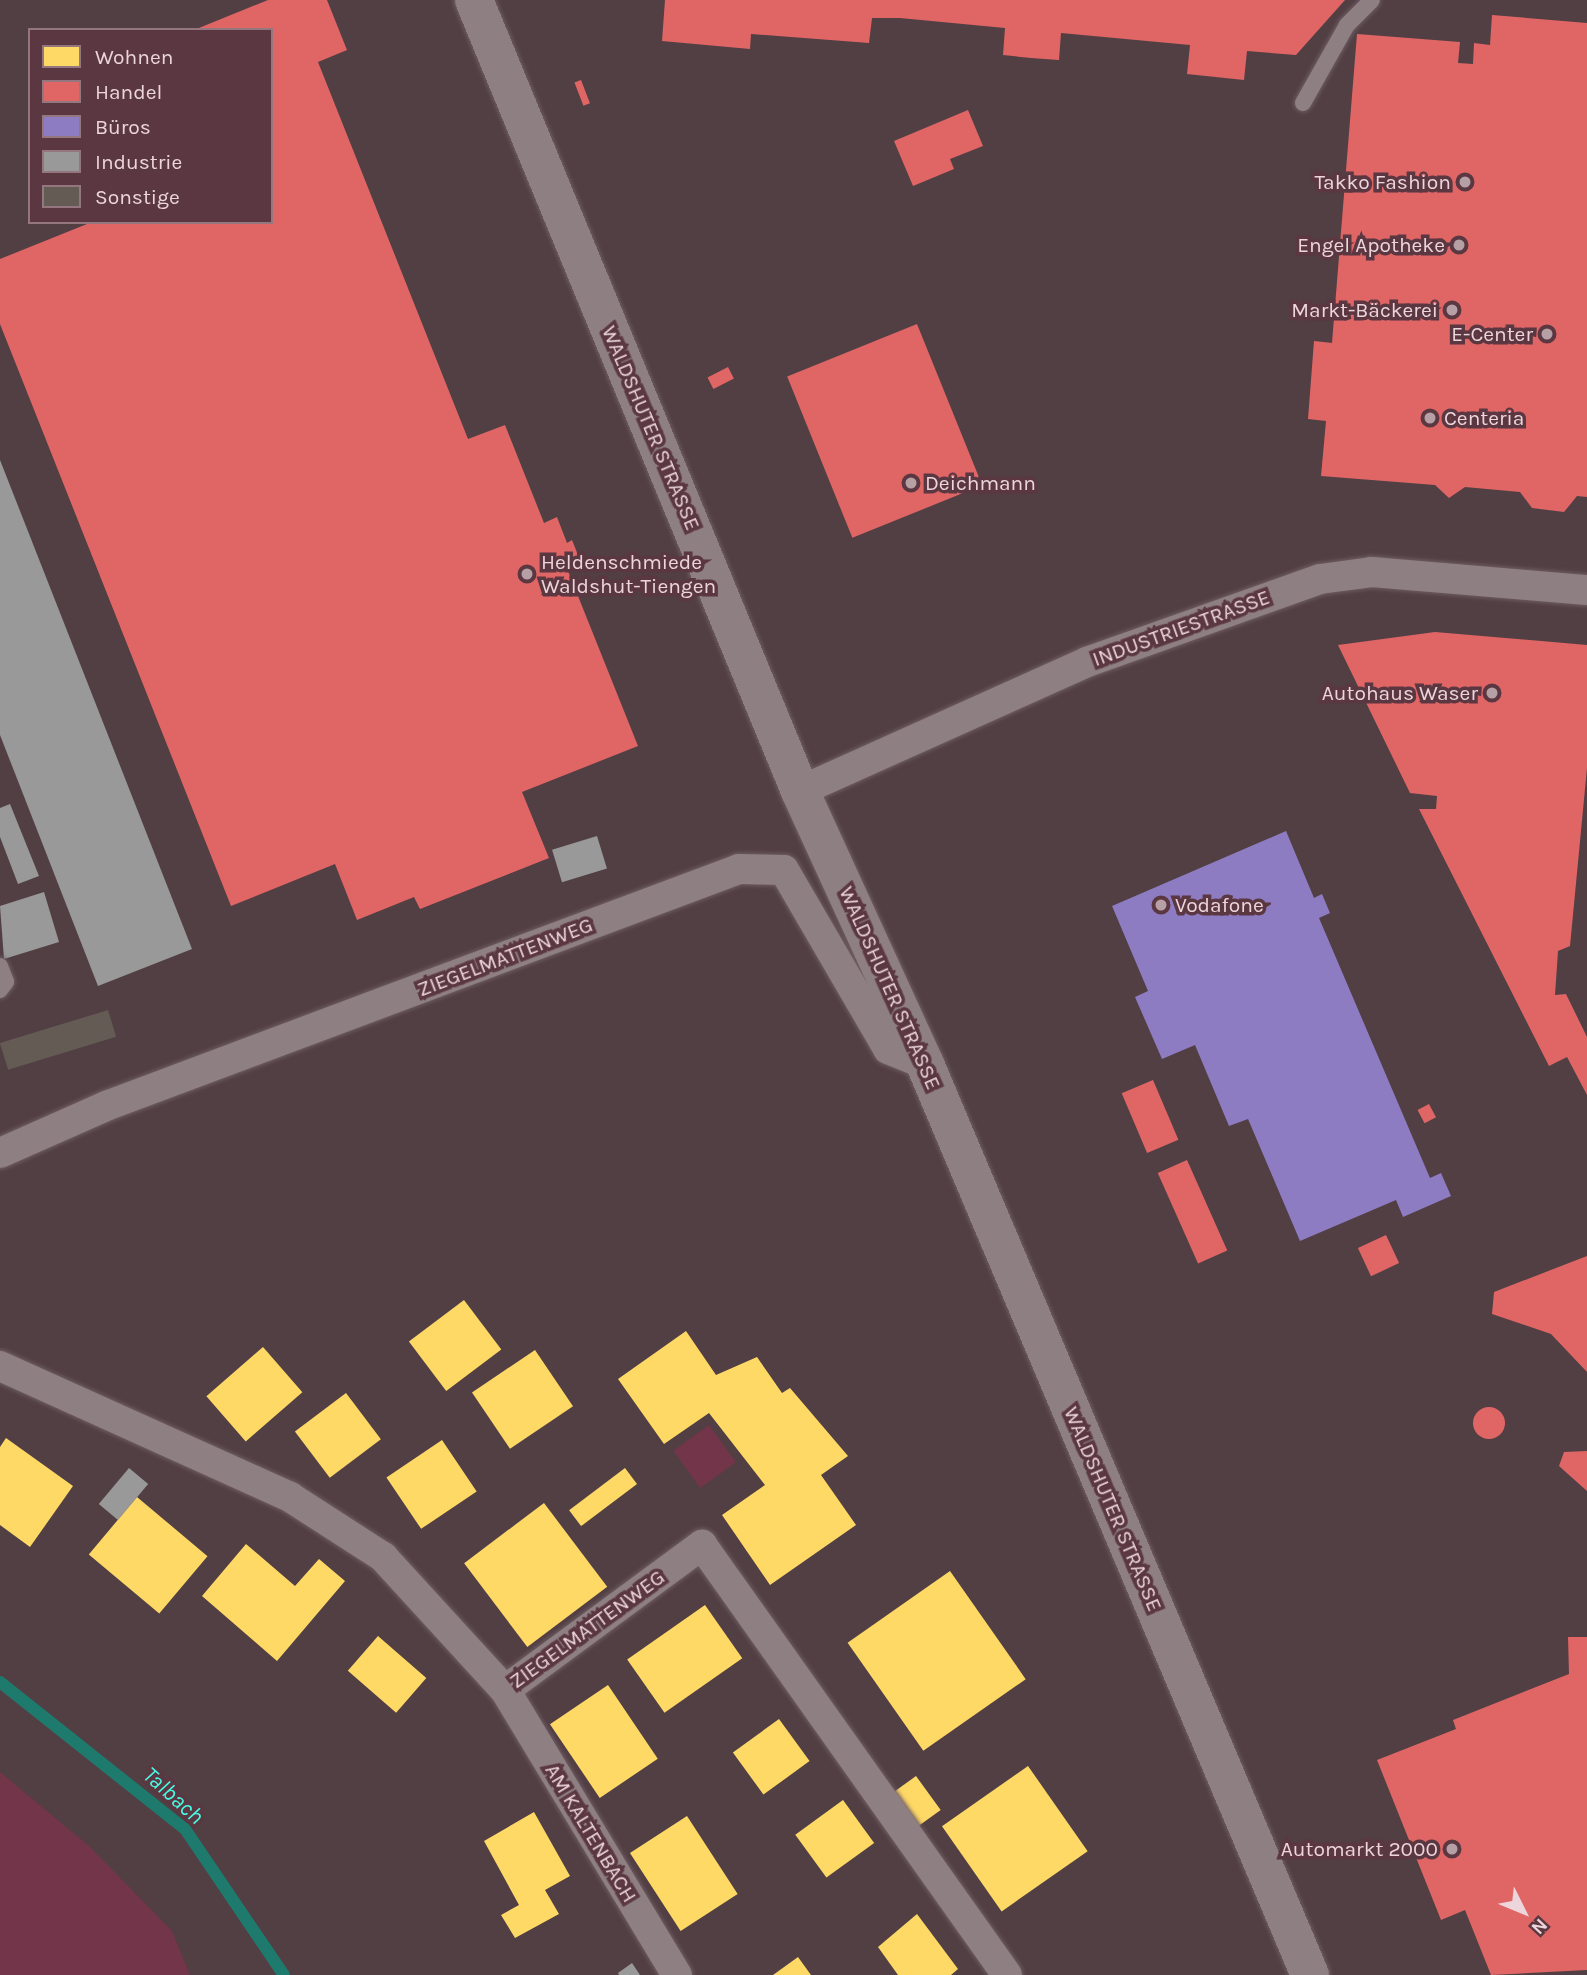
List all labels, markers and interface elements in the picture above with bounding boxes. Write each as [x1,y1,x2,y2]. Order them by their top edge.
legend [28,28,273,224]
text: Wohnen [95,45,173,69]
text: Handel [95,80,162,104]
text: Büros [95,115,151,139]
text: Industrie [95,150,182,174]
place label: Takko Fashion [1314,169,1451,195]
marker: Takko Fashion [1457,174,1473,190]
text: Sonstige [95,185,180,209]
place label: Engel Apotheke [1297,232,1445,258]
marker: Engel Apotheke [1451,237,1467,253]
place label: Markt-Bäckerei [1291,297,1438,323]
marker: Markt-Bäckerei [1444,302,1460,318]
place label: E-Center [1451,321,1533,347]
street label: WALDSHUTER STRASSE [596,322,706,534]
marker: E-Center [1539,326,1555,342]
place label: Centeria [1444,405,1524,431]
marker: Centeria [1422,410,1438,426]
place label: Deichmann [925,470,1036,496]
marker: Deichmann [903,475,919,491]
place label: Heldenschmiede Waldshut-Tiengen [541,549,716,599]
marker: Heldenschmiede Waldshut-Tiengen [519,566,535,582]
street label: INDUSTRIESTRASSE [1089,584,1273,672]
place label: Autohaus Waser [1322,680,1478,706]
marker: Autohaus Waser [1484,685,1500,701]
street label: WALDSHUTER STRASSE [834,882,946,1094]
place label: Vodafone [1175,892,1264,918]
marker: Vodafone [1153,897,1169,913]
street label: ZIEGELMATTENWEG [414,912,596,1002]
street label: WALDSHUTER STRASSE [1058,1403,1168,1615]
street label: ZIEGELMATTENWEG [505,1564,669,1694]
street label: AM KALTENBACH [540,1759,642,1907]
water label: Talbach [137,1761,209,1831]
place label: Automarkt 2000 [1281,1836,1438,1862]
marker: Automarkt 2000 [1444,1841,1460,1857]
north arrow [1489,1877,1559,1947]
text: N [1527,1914,1552,1939]

